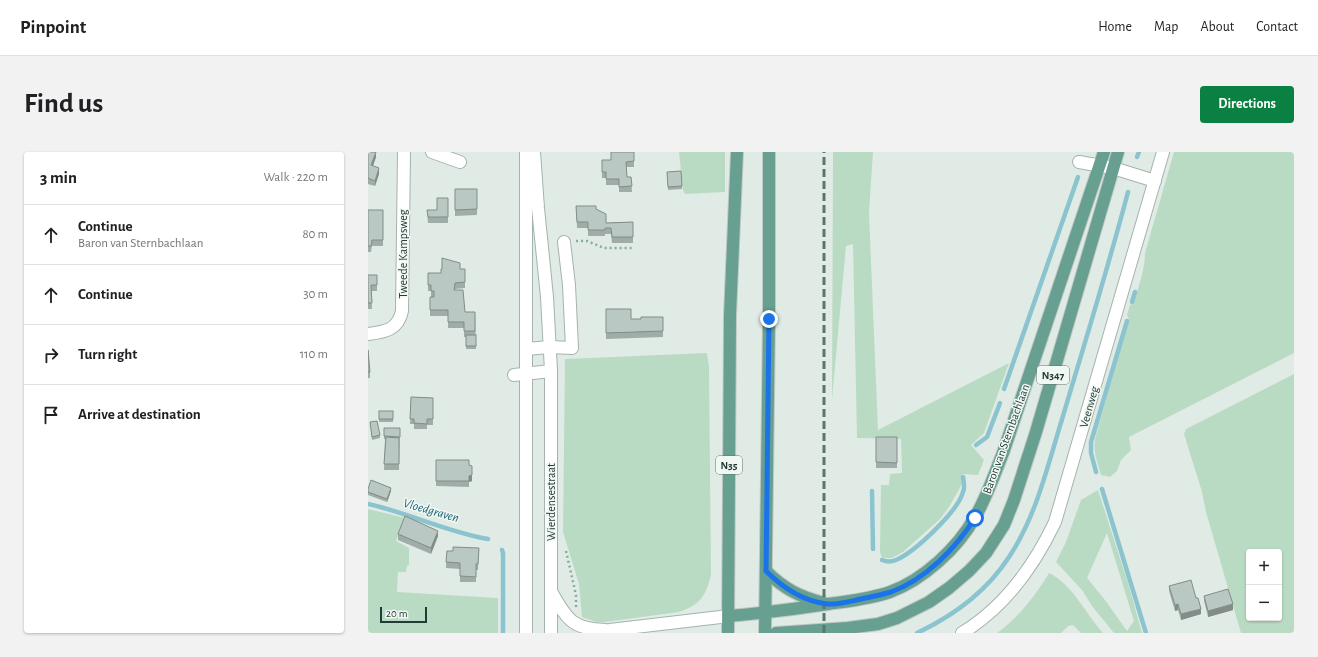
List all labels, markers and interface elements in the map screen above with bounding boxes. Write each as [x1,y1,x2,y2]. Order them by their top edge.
text: Pinpoint [20,18,86,37]
text: Home [1098,20,1132,34]
text: Map [1154,20,1178,34]
text: About [1200,20,1234,34]
text: Contact [1256,20,1298,34]
button: Directions [1200,86,1294,123]
text: Find us [24,90,103,118]
text: 3 min [40,169,77,186]
text: Walk · 220 m [263,171,328,184]
street label: Tweede Kampsweg [397,209,409,299]
text: Continue [78,219,133,234]
icon: ahead [40,224,62,246]
text: 80 m [302,228,328,241]
text: Baron van Sternbachlaan [78,237,203,250]
icon: ahead [40,284,62,306]
text: Continue [78,287,133,302]
text: 30 m [303,288,328,301]
route end [760,310,778,328]
icon: right [40,344,62,366]
text: Turn right [78,347,137,362]
text: 110 m [300,348,328,361]
road number: N347 [1037,366,1069,384]
street label: Baron van Sternbachlaan [981,383,1031,495]
street label: Veenweg [1077,385,1101,429]
icon: arrive [40,404,62,426]
text: Arrive at destination [78,407,201,422]
road number: N35 [716,456,742,474]
street label: Wierdensestraat [545,463,557,541]
water label: Vloedgraven [402,497,460,525]
route start [966,509,984,527]
map controls [1246,549,1282,621]
button: + [1246,549,1282,585]
button: − [1246,585,1282,621]
scale bar [380,605,427,624]
text: 20 m [386,608,407,619]

